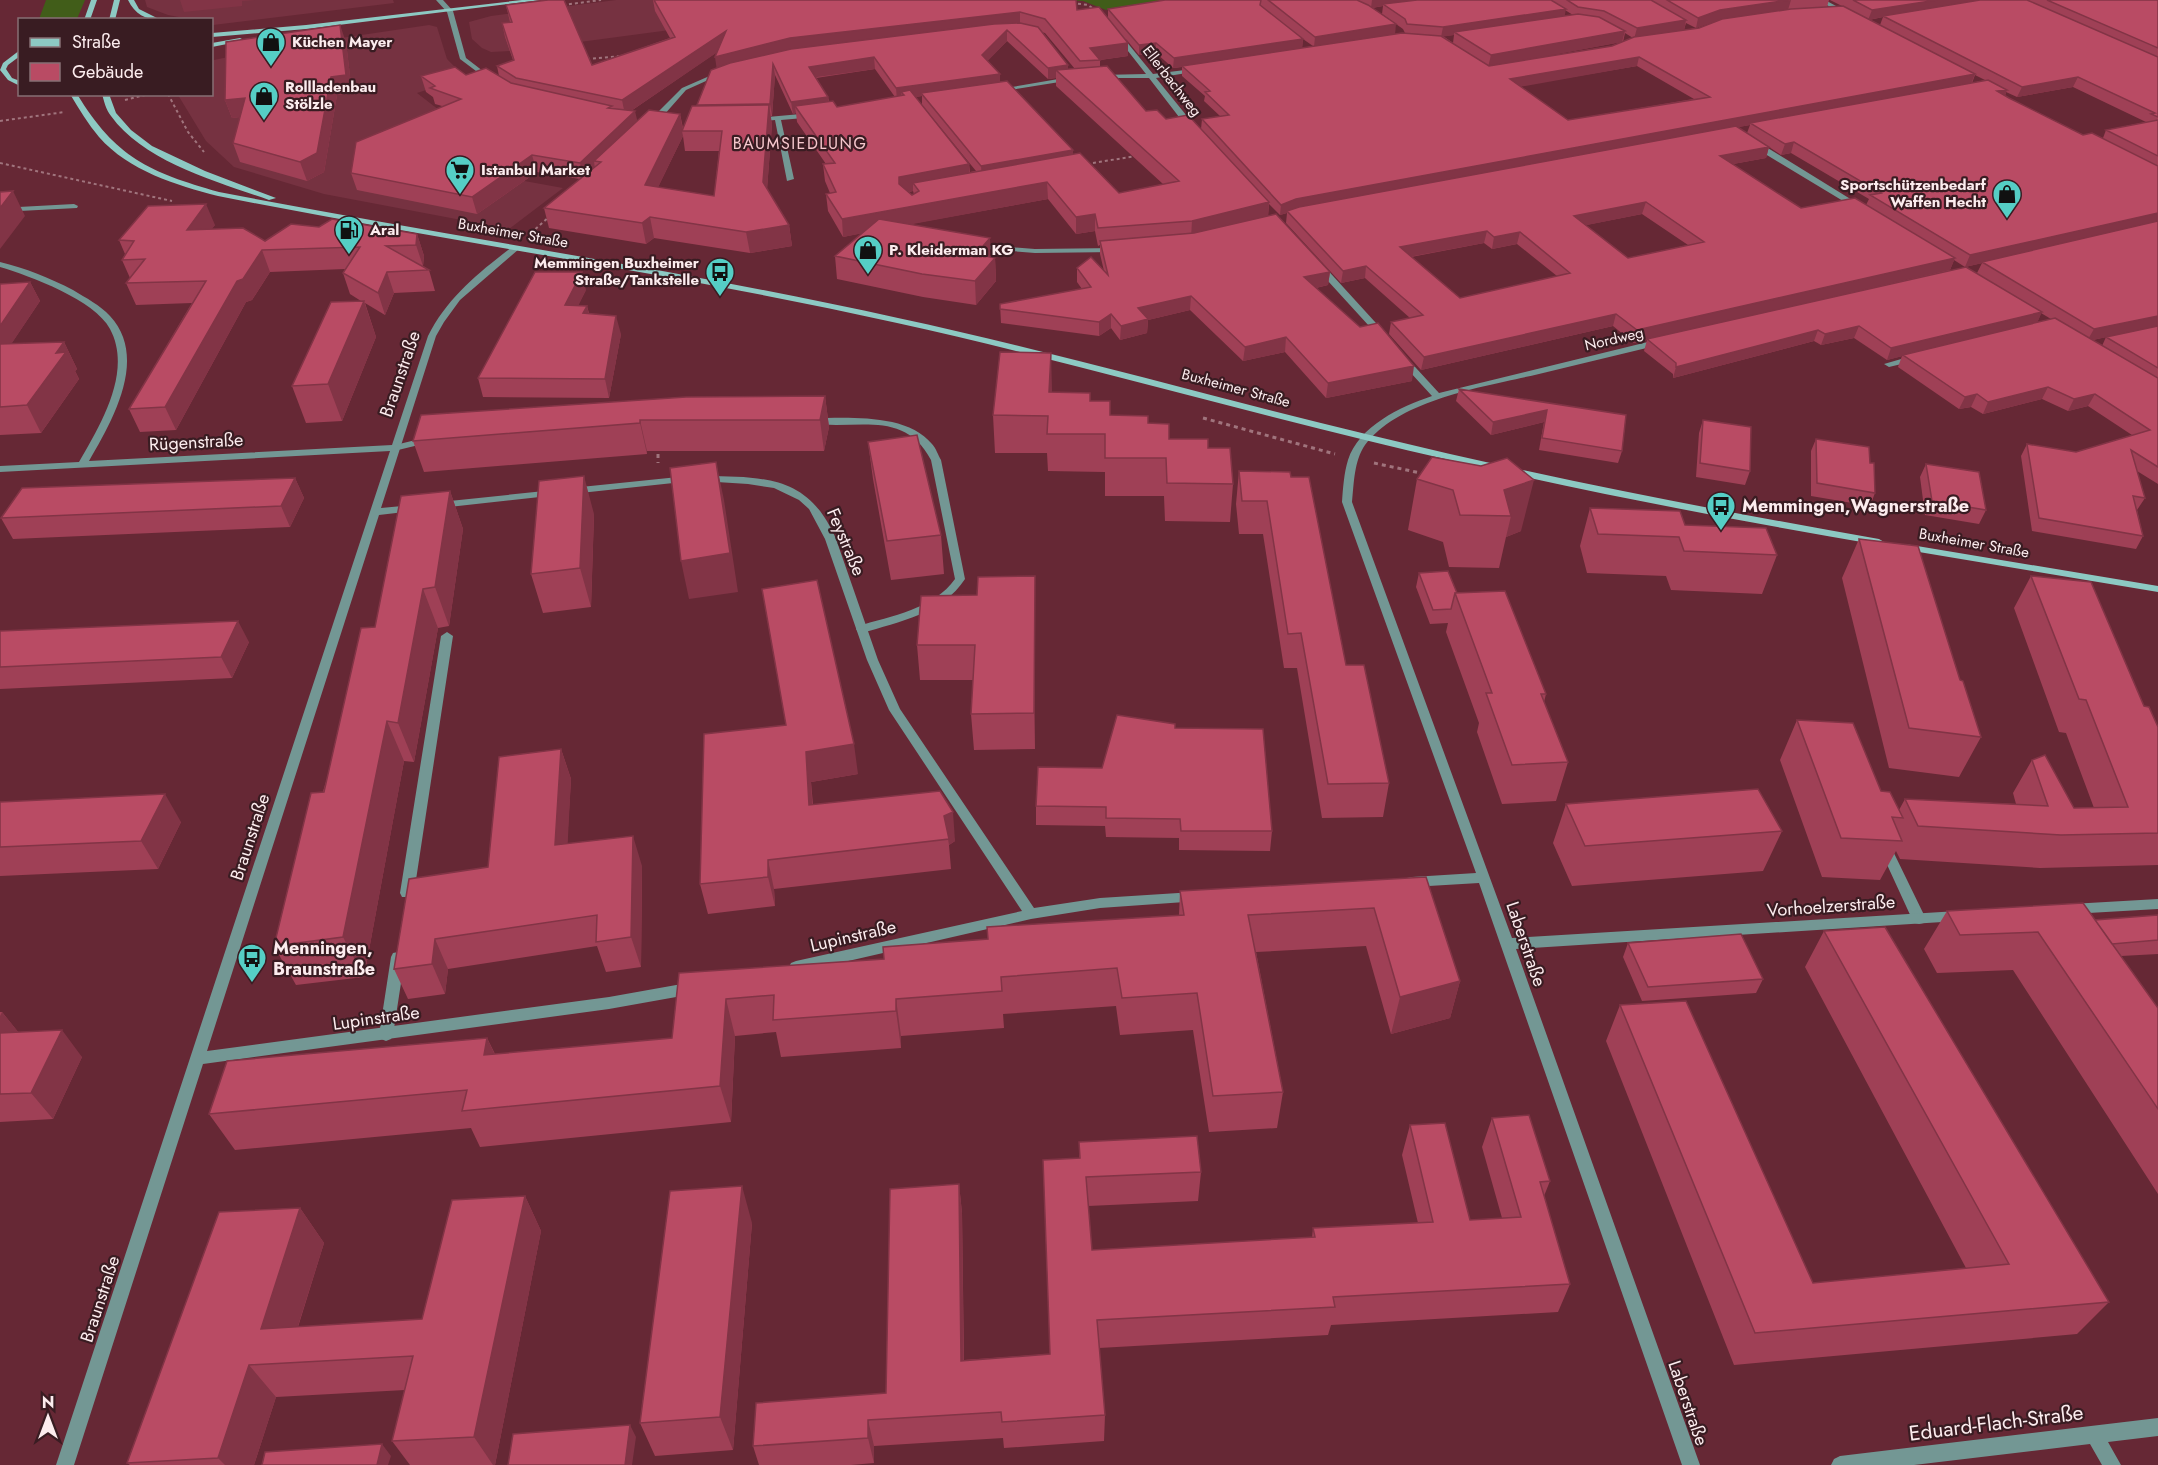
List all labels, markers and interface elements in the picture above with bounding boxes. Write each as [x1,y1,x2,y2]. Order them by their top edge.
legend [18,18,213,96]
shop icon: Küchen Mayer [255,26,287,68]
text: Straße [72,29,120,55]
place label: Küchen Mayer [292,31,393,53]
street label: Ellerbachweg [1137,41,1207,121]
text: Gebäude [72,59,143,85]
place label: Rollladenbau Stölzle [285,76,376,115]
shop icon: Rollladenbau Stölzle [248,80,280,122]
district label: BAUMSIEDLUNG [733,132,867,155]
supermarket icon: Istanbul Market [444,154,476,196]
place label: Istanbul Market [481,159,590,181]
place label: Sportschützenbedarf Waffen Hecht [1840,174,1987,213]
shop icon: Sportschützenbedarf Waffen Hecht [1991,178,2023,220]
street label: Buxheimer Straße [456,212,570,254]
fuel station icon: Aral [333,214,365,256]
place label: Aral [369,219,399,241]
shop icon: P. Kleiderman KG [852,234,884,276]
place label: P. Kleiderman KG [889,239,1013,261]
place label: Memmingen Buxheimer Straße/Tankstelle [534,252,700,291]
bus stop icon: Memmingen Buxheimer Straße/Tankstelle [704,256,736,298]
street label: Nordweg [1582,322,1646,356]
street label: Braunstraße [373,327,427,421]
street label: Buxheimer Straße [1179,363,1293,413]
street label: Rügenstraße [148,427,244,457]
bus stop icon: Memmingen,Wagnerstraße [1705,490,1737,532]
place label: Memmingen,Wagnerstraße [1742,493,1969,519]
street label: Feystraße [820,504,872,580]
street label: Buxheimer Straße [1917,522,2031,564]
street label: Braunstraße [224,790,276,884]
street label: Vorhoelzerstraße [1766,889,1896,923]
street label: Laberstraße [1499,898,1553,990]
street label: Lupinstraße [807,913,899,959]
place label: Menningen, Braunstraße [273,935,375,982]
bus stop icon: Menningen, Braunstraße [236,942,268,984]
street label: Lupinstraße [331,999,421,1037]
street label: Braunstraße [74,1252,126,1346]
street label: Laberstraße [1661,1357,1715,1449]
north arrow [18,1387,78,1447]
text: N [42,1391,54,1414]
street label: Eduard-Flach-Straße [1907,1397,2085,1449]

